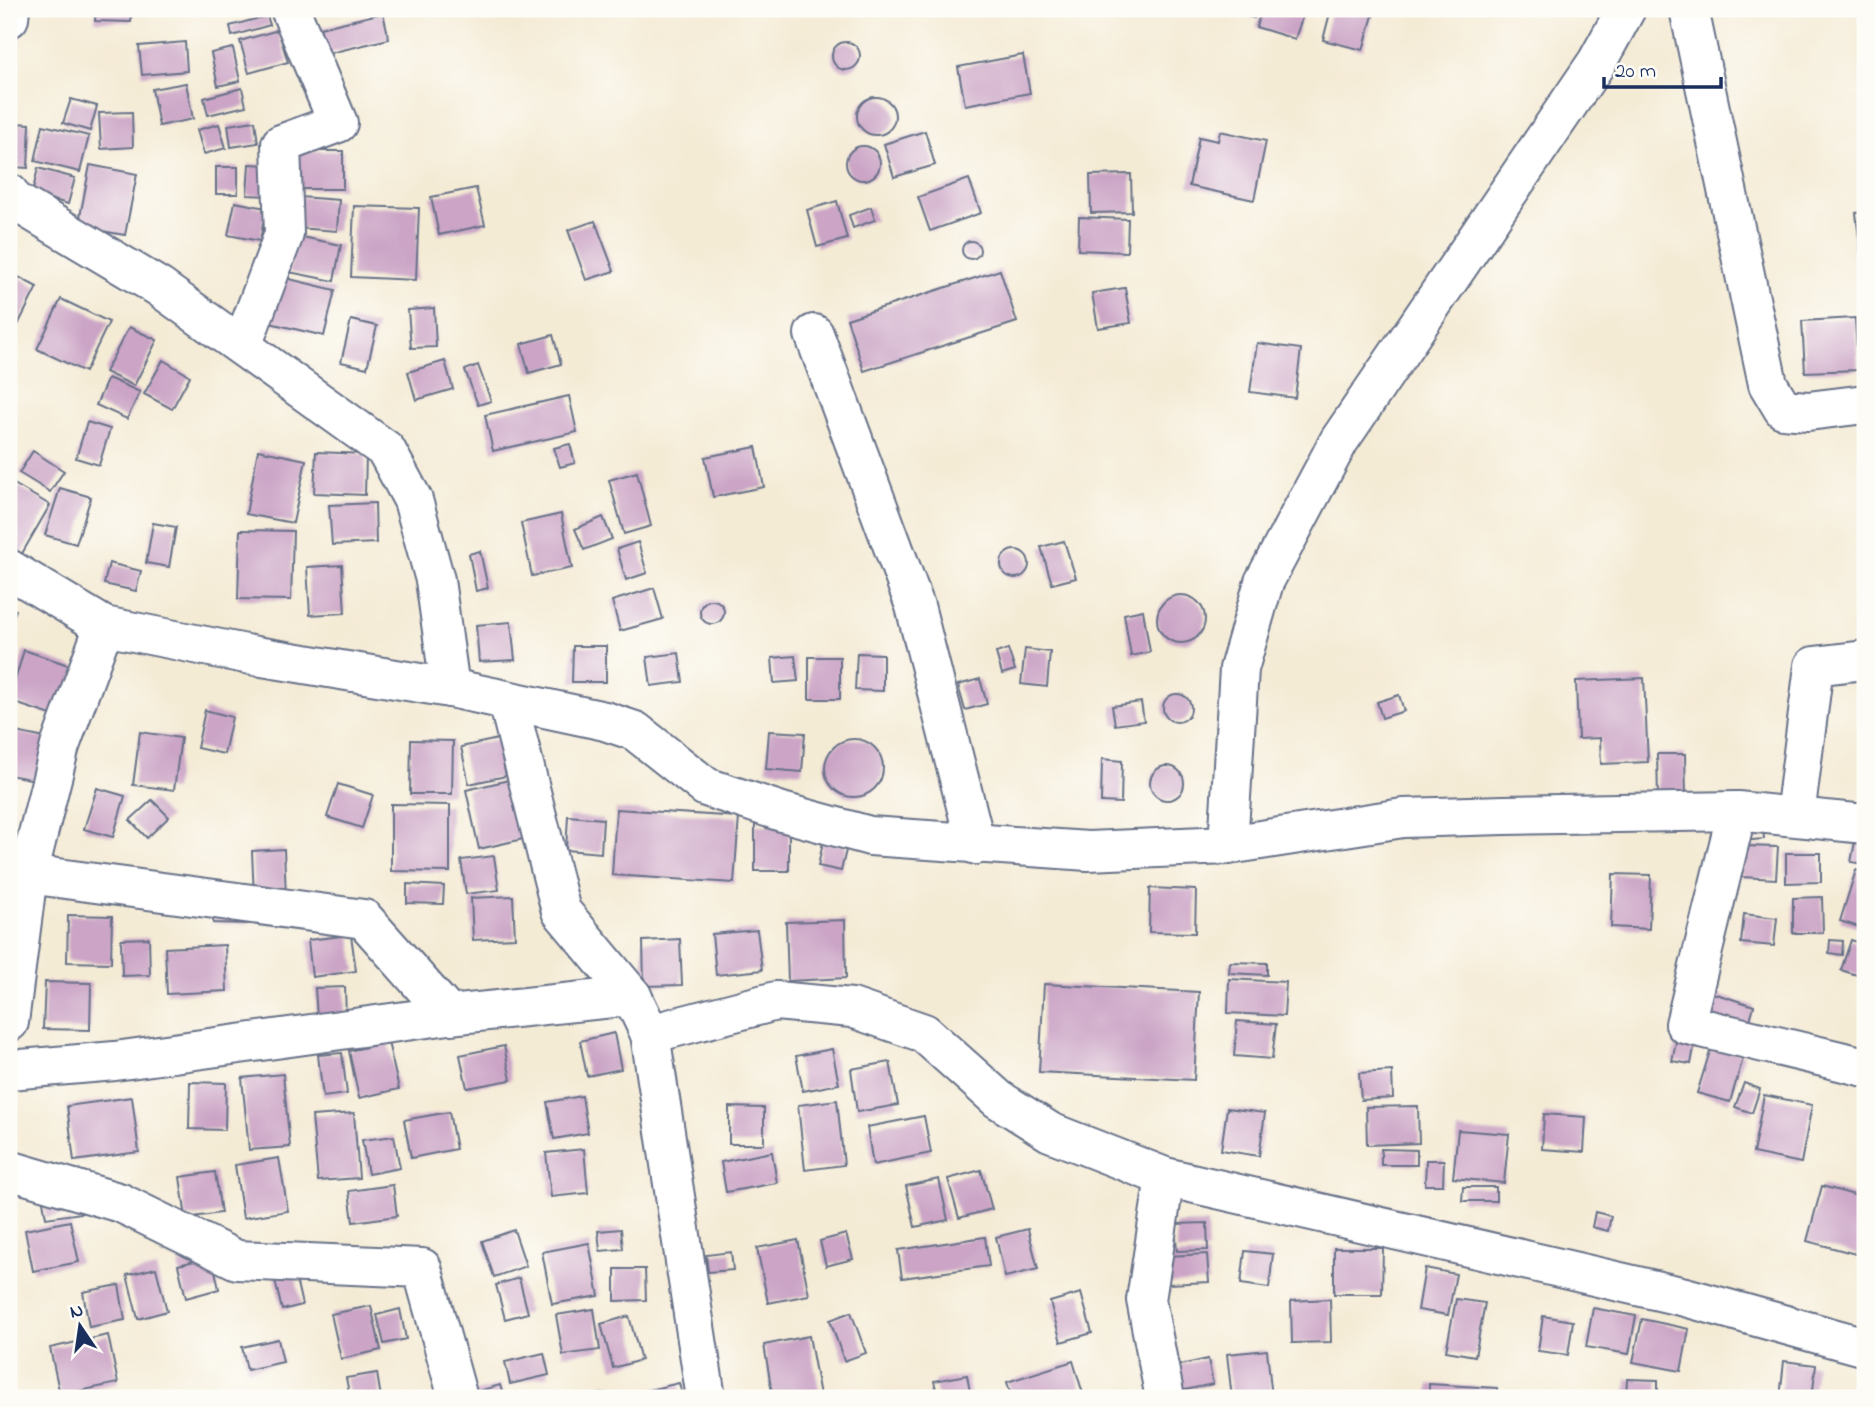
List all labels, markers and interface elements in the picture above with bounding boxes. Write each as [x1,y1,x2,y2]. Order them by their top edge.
scale bar [1604,46,1722,90]
text: 20 m [1615,57,1656,87]
north arrow [46,1292,116,1362]
text: N [67,1297,86,1326]

